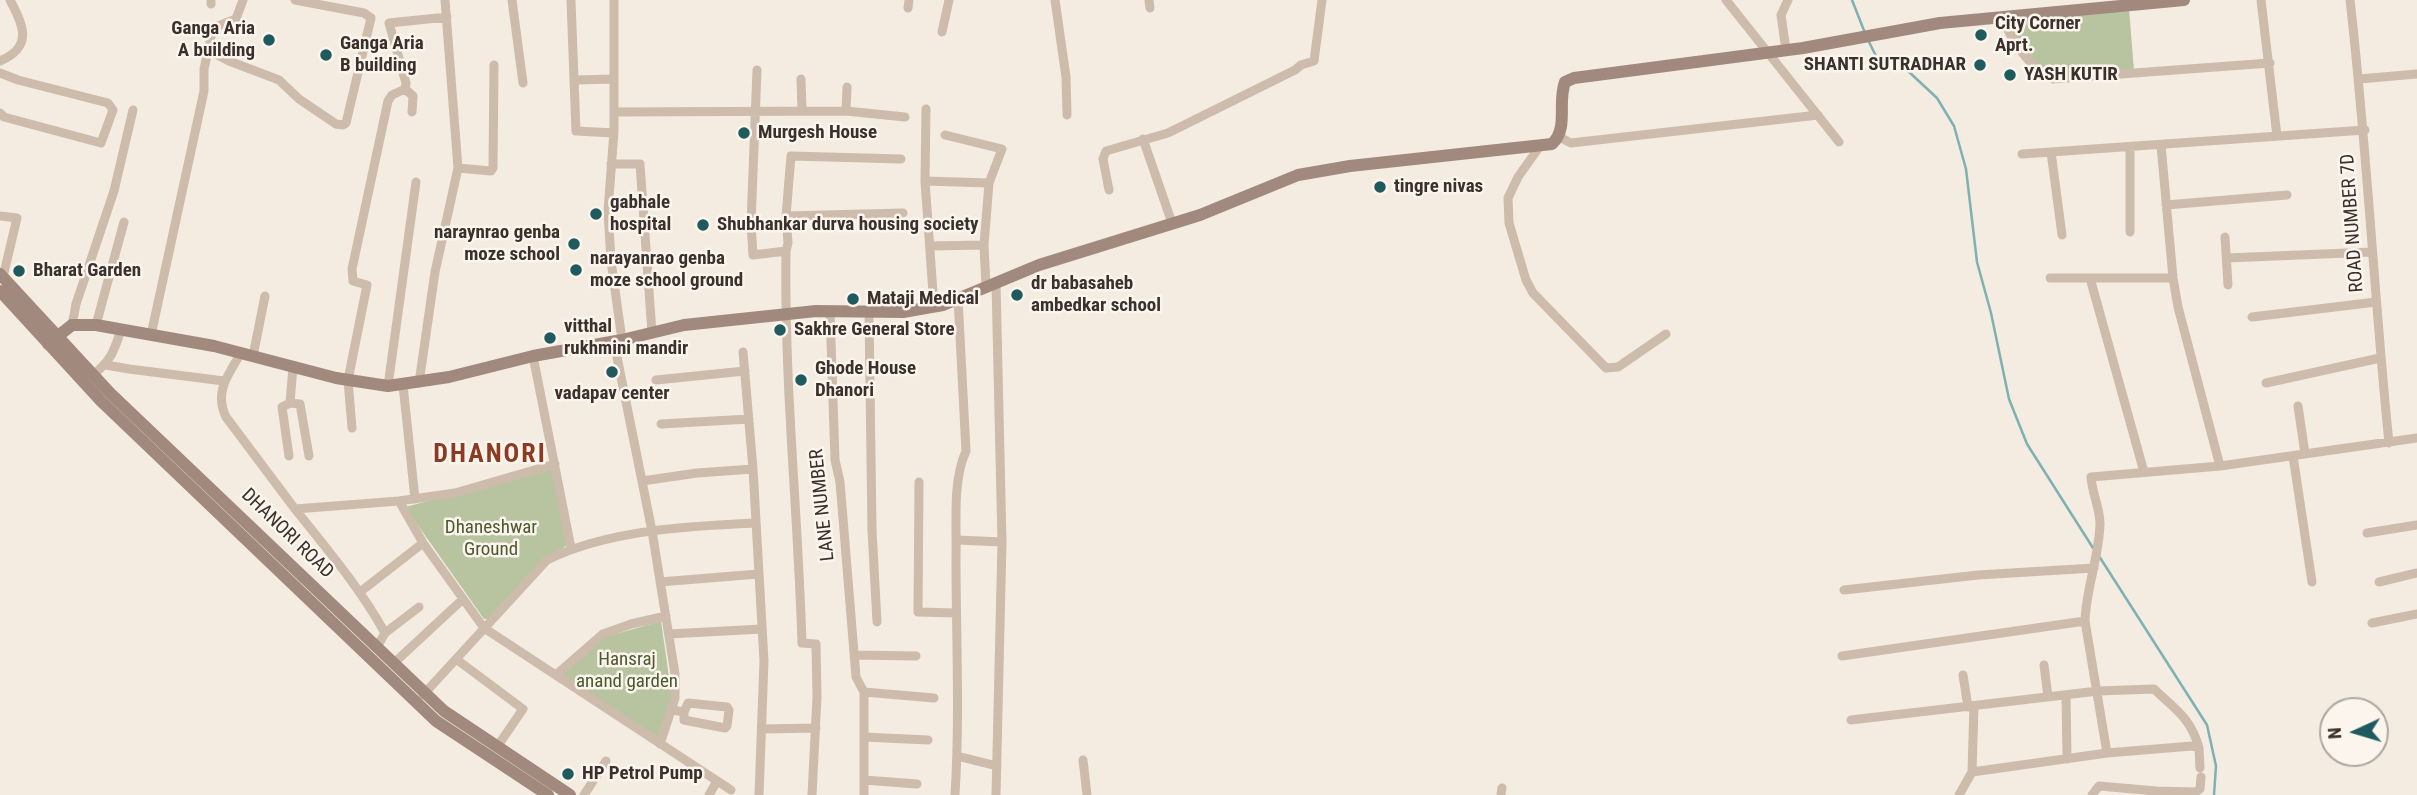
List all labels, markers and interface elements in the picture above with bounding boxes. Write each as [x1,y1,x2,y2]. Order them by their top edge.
place label: City Corner Aprt. [1995,13,2081,57]
place label: Ganga Aria A building [171,18,255,62]
marker: City Corner Aprt. [1973,27,1989,43]
marker: Ganga Aria A building [261,32,277,48]
place label: Ganga Aria B building [340,33,424,77]
marker: Ganga Aria B building [318,47,334,63]
place label: SHANTI SUTRADHAR [1804,54,1966,76]
marker: SHANTI SUTRADHAR [1972,57,1988,73]
place label: YASH KUTIR [2024,64,2118,86]
marker: YASH KUTIR [2002,67,2018,83]
place label: Murgesh House [758,122,877,144]
marker: Murgesh House [736,125,752,141]
street label: ROAD NUMBER 7D [2337,153,2369,293]
place label: tingre nivas [1394,176,1483,198]
marker: tingre nivas [1372,179,1388,195]
place label: gabhale hospital [610,192,671,236]
marker: gabhale hospital [588,206,604,222]
place label: Shubhankar durva housing society [717,214,978,236]
marker: Shubhankar durva housing society [695,217,711,233]
place label: naraynrao genba moze school [434,222,560,266]
marker: naraynrao genba moze school [566,236,582,252]
place label: narayanrao genba moze school ground [590,248,743,292]
place label: Bharat Garden [33,260,141,282]
marker: narayanrao genba moze school ground [568,262,584,278]
marker: Bharat Garden [11,263,27,279]
place label: dr babasaheb ambedkar school [1031,273,1161,317]
marker: dr babasaheb ambedkar school [1009,287,1025,303]
place label: Mataji Medical [867,288,979,310]
marker: Mataji Medical [845,291,861,307]
place label: vitthal rukhmini mandir [564,316,688,360]
place label: Sakhre General Store [794,319,954,341]
marker: Sakhre General Store [772,322,788,338]
marker: vitthal rukhmini mandir [542,330,558,346]
place label: Ghode House Dhanori [815,358,916,402]
marker: vadapav center [604,364,620,380]
marker: Ghode House Dhanori [793,372,809,388]
place label: vadapav center [554,383,670,405]
district label: DHANORI [434,439,546,471]
street label: LANE NUMBER [806,448,840,562]
street label: DHANORI ROAD [236,484,338,584]
park label: Dhaneshwar Ground [445,517,537,561]
park label: Hansraj anand garden [576,649,678,693]
north arrow [2319,697,2389,767]
text: N [2323,727,2346,740]
place label: HP Petrol Pump [582,763,703,785]
marker: HP Petrol Pump [560,766,576,782]

